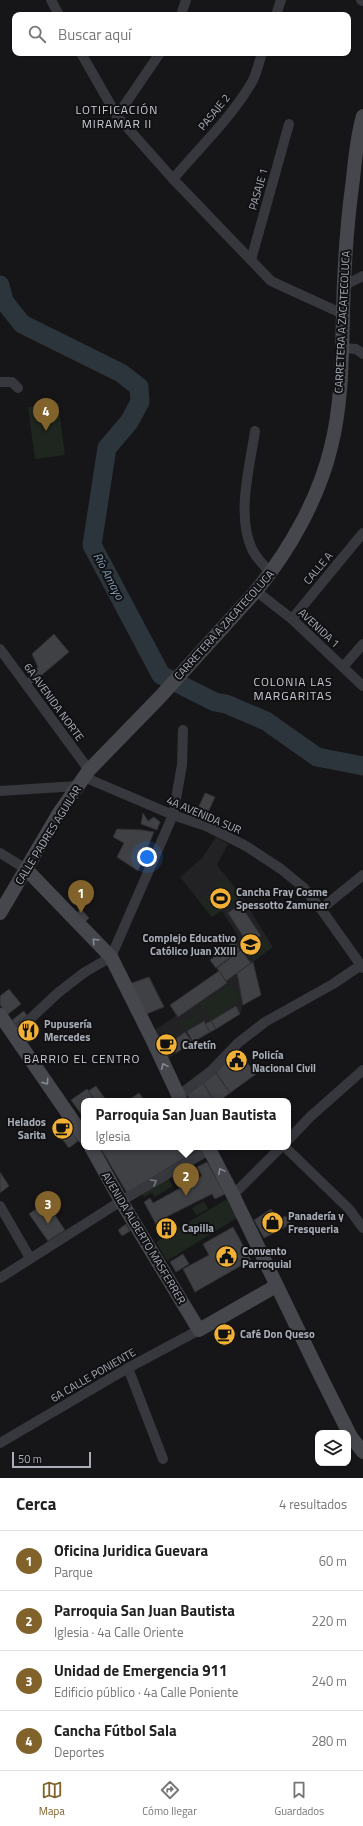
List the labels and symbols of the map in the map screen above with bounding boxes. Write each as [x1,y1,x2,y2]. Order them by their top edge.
street label: PASAJE 2 [194,90,234,134]
district label: LOTIFICACIÓN MIRAMAR II [76,100,158,133]
street label: PASAJE 1 [244,166,272,212]
street label: CARRETERA A ZACATECOLUCA [330,250,354,394]
pin: 4 [33,398,59,431]
street label: CALLE A [300,548,337,588]
water label: Río Amayo [89,549,130,604]
street label: CARRETERA A ZACATECOLUCA [170,566,278,683]
street label: AVENIDA 1 [295,605,343,651]
street label: 6A AVENIDA NORTE [20,660,88,744]
district label: COLONIA LAS MARGARITAS [254,672,332,705]
street label: CALLE PADRES AGUILAR [11,782,85,888]
street label: 4A AVENIDA SUR [164,792,244,838]
your location [137,847,157,867]
pin: 1 [68,880,94,913]
place label: Cancha Fray Cosme Spessotto Zamuner [236,884,329,913]
sports icon: Cancha Fray Cosme Spessotto Zamuner [207,885,233,911]
place label: Complejo Educativo Católico Juan XXIII [143,930,236,959]
school or university icon: Complejo Educativo Católico Juan XXIII [238,931,264,957]
one-way arrow [93,938,100,945]
place label: Pupusería Mercedes [44,1016,92,1045]
restaurant icon: Pupusería Mercedes [16,1017,42,1043]
cafe icon: Cafetín [154,1032,180,1058]
place label: Cafetín [182,1037,216,1053]
place label: Policía Nacional Civil [252,1047,316,1076]
public building icon: Policía Nacional Civil [223,1048,249,1074]
district label: BARRIO EL CENTRO [24,1049,140,1068]
one-way arrow [161,1062,169,1070]
one-way arrow [41,1078,49,1085]
place label: Helados Sarita [7,1114,46,1143]
cafe icon: Helados Sarita [49,1115,75,1141]
pin: 2 [173,1163,199,1196]
one-way arrow [218,1168,225,1175]
street label: AVENIDA ALBERTO MASFERRER [98,1169,190,1307]
one-way arrow [150,1179,157,1186]
pin: 3 [35,1191,61,1224]
place label: Panadería y Fresqueria [288,1208,344,1237]
shop icon: Panadería y Fresqueria [259,1209,285,1235]
building icon: Capilla [154,1215,180,1241]
place label: Capilla [182,1220,214,1236]
place label: Convento Parroquial [242,1243,292,1272]
public building icon: Convento Parroquial [214,1244,240,1270]
cafe icon: Café Don Queso [212,1321,238,1347]
place label: Café Don Queso [240,1326,315,1342]
street label: 6A CALLE PONIENTE [47,1344,139,1406]
scale bar [12,1450,91,1469]

